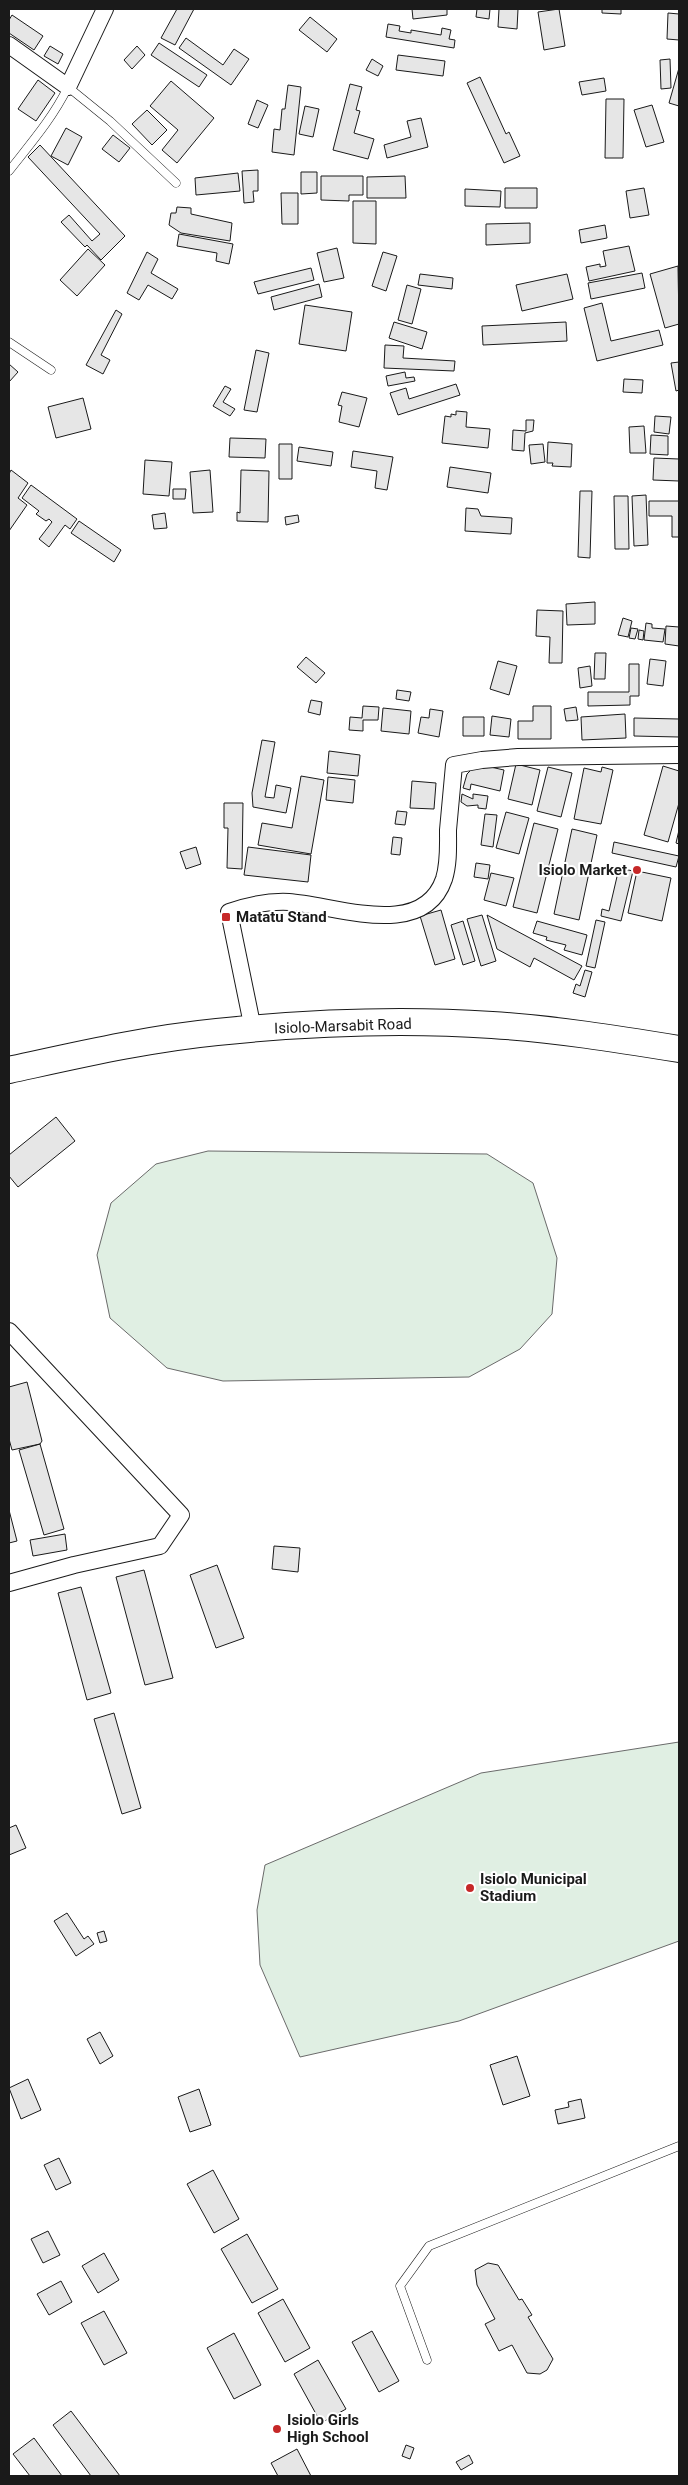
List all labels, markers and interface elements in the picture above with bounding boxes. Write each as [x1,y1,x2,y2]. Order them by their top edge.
place label: Isiolo Market [539,861,627,879]
marker: Isiolo Market [631,864,643,876]
place label: Matatu Stand [236,908,327,926]
marker: Matatu Stand [220,911,232,923]
street label: Isiolo-Marsabit Road [274,1015,412,1037]
place label: Isiolo Municipal Stadium [480,1870,587,1905]
marker: Isiolo Municipal Stadium [464,1882,476,1894]
place label: Isiolo Girls High School [287,2411,369,2446]
marker: Isiolo Girls High School [271,2423,283,2435]

